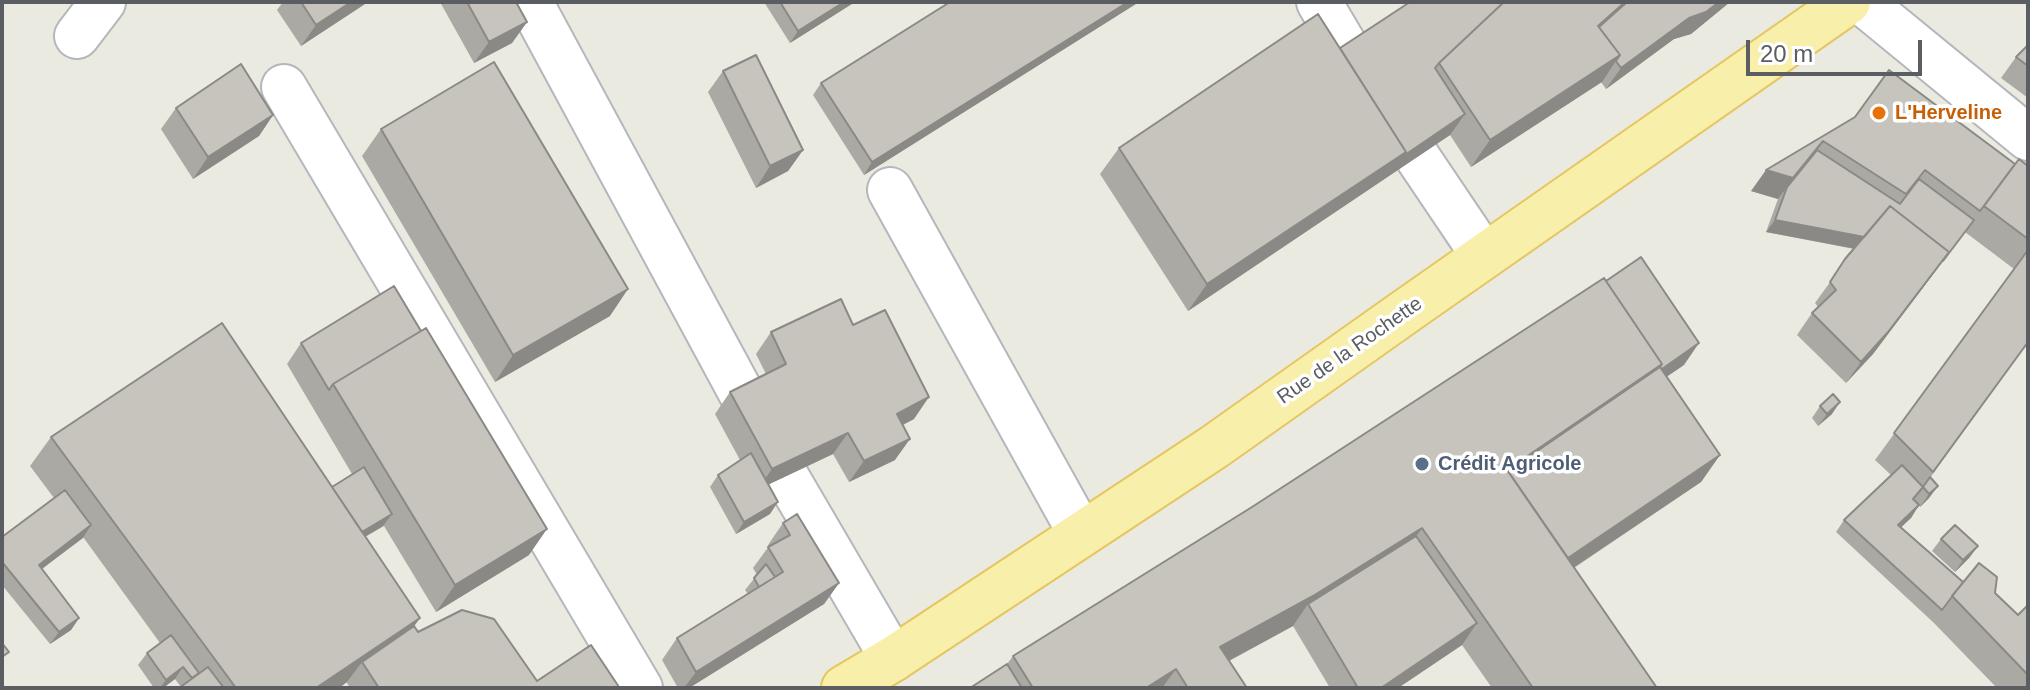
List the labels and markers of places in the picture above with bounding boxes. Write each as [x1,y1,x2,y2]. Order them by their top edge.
place label: L'Herveline [1895,101,2002,125]
marker: L'Herveline [1870,104,1888,122]
place label: Crédit Agricole [1438,452,1581,476]
marker: Crédit Agricole [1413,455,1431,473]

